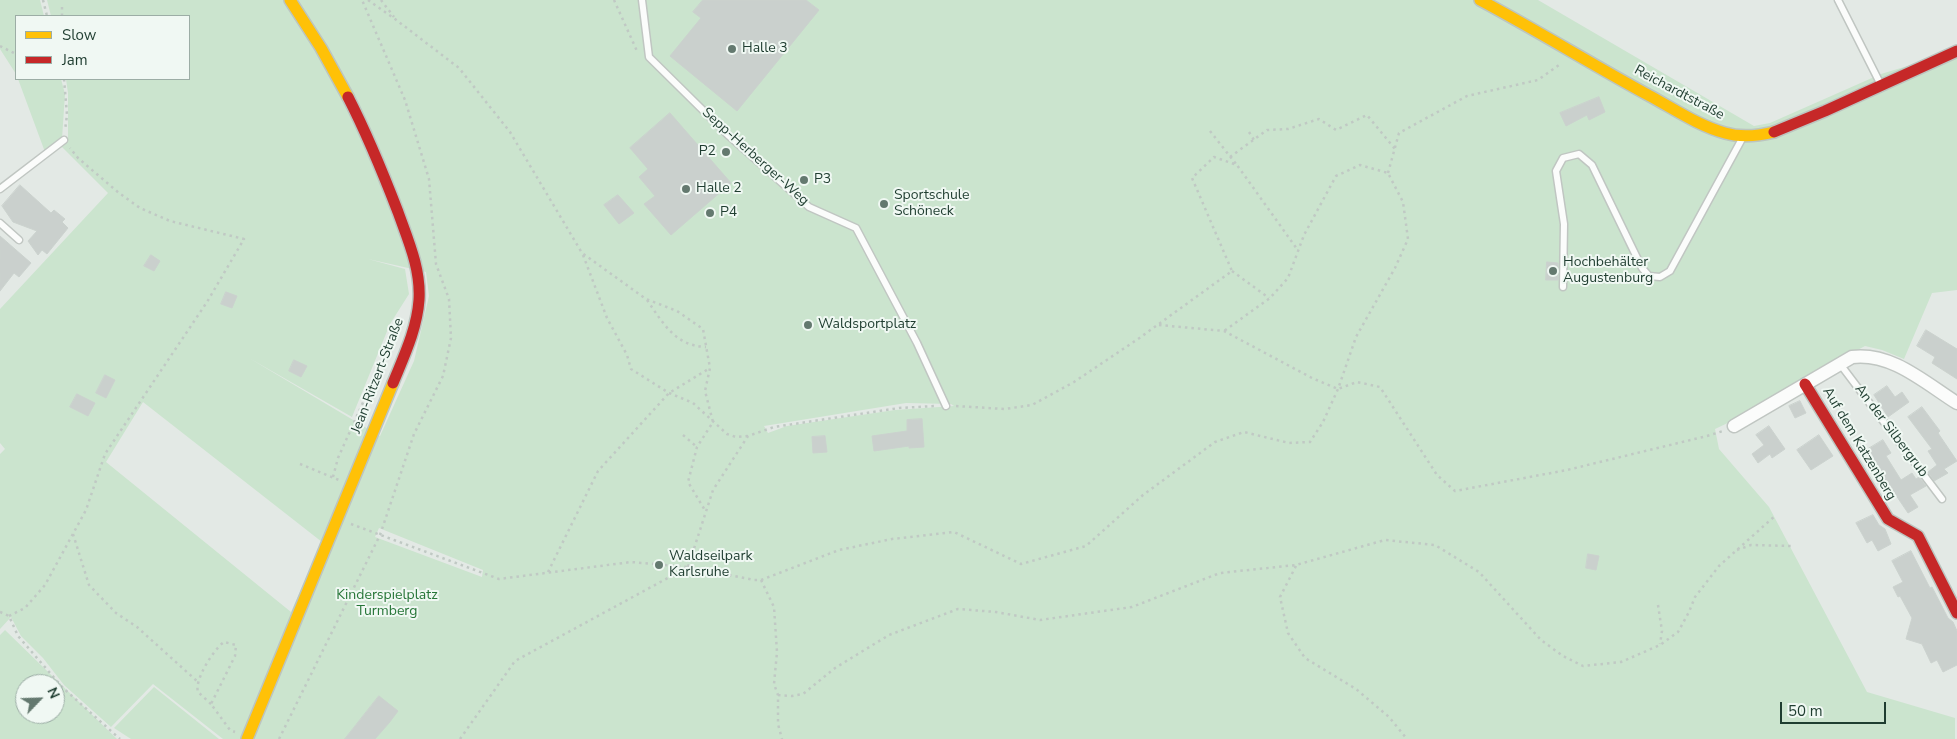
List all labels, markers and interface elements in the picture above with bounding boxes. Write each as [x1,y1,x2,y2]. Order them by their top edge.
legend [15,15,190,80]
text: Slow [62,25,96,45]
place label: Halle 3 [742,41,788,57]
marker: Halle 3 [726,43,738,55]
text: Jam [62,50,88,70]
street label: Reichardtstraße [1631,62,1727,124]
street label: Sepp-Herberger-Weg [698,105,812,209]
place label: P2 [699,144,716,160]
marker: P2 [720,146,732,158]
place label: P3 [814,172,831,188]
marker: P3 [798,174,810,186]
place label: Halle 2 [696,181,742,197]
marker: Halle 2 [680,183,692,195]
place label: Sportschule Schöneck [894,188,969,220]
marker: Sportschule Schöneck [878,198,890,210]
place label: P4 [720,205,737,221]
marker: P4 [704,207,716,219]
place label: Hochbehälter Augustenburg [1563,255,1653,288]
marker: Hochbehälter Augustenburg [1547,265,1559,277]
street label: Jean-Ritzert-Straße [348,316,408,436]
place label: Waldsportplatz [818,317,916,333]
marker: Waldsportplatz [802,319,814,331]
street label: An der Silbergrub [1851,381,1931,481]
street label: Auf dem Katzenberg [1819,384,1899,504]
place label: Waldseilpark Karlsruhe [669,549,752,582]
marker: Waldseilpark Karlsruhe [653,559,665,571]
park label: Kinderspielplatz Turmberg [336,588,438,620]
north arrow [15,674,65,724]
text: N [42,684,64,702]
scale bar [1782,692,1888,724]
text: 50 m [1788,701,1823,721]

